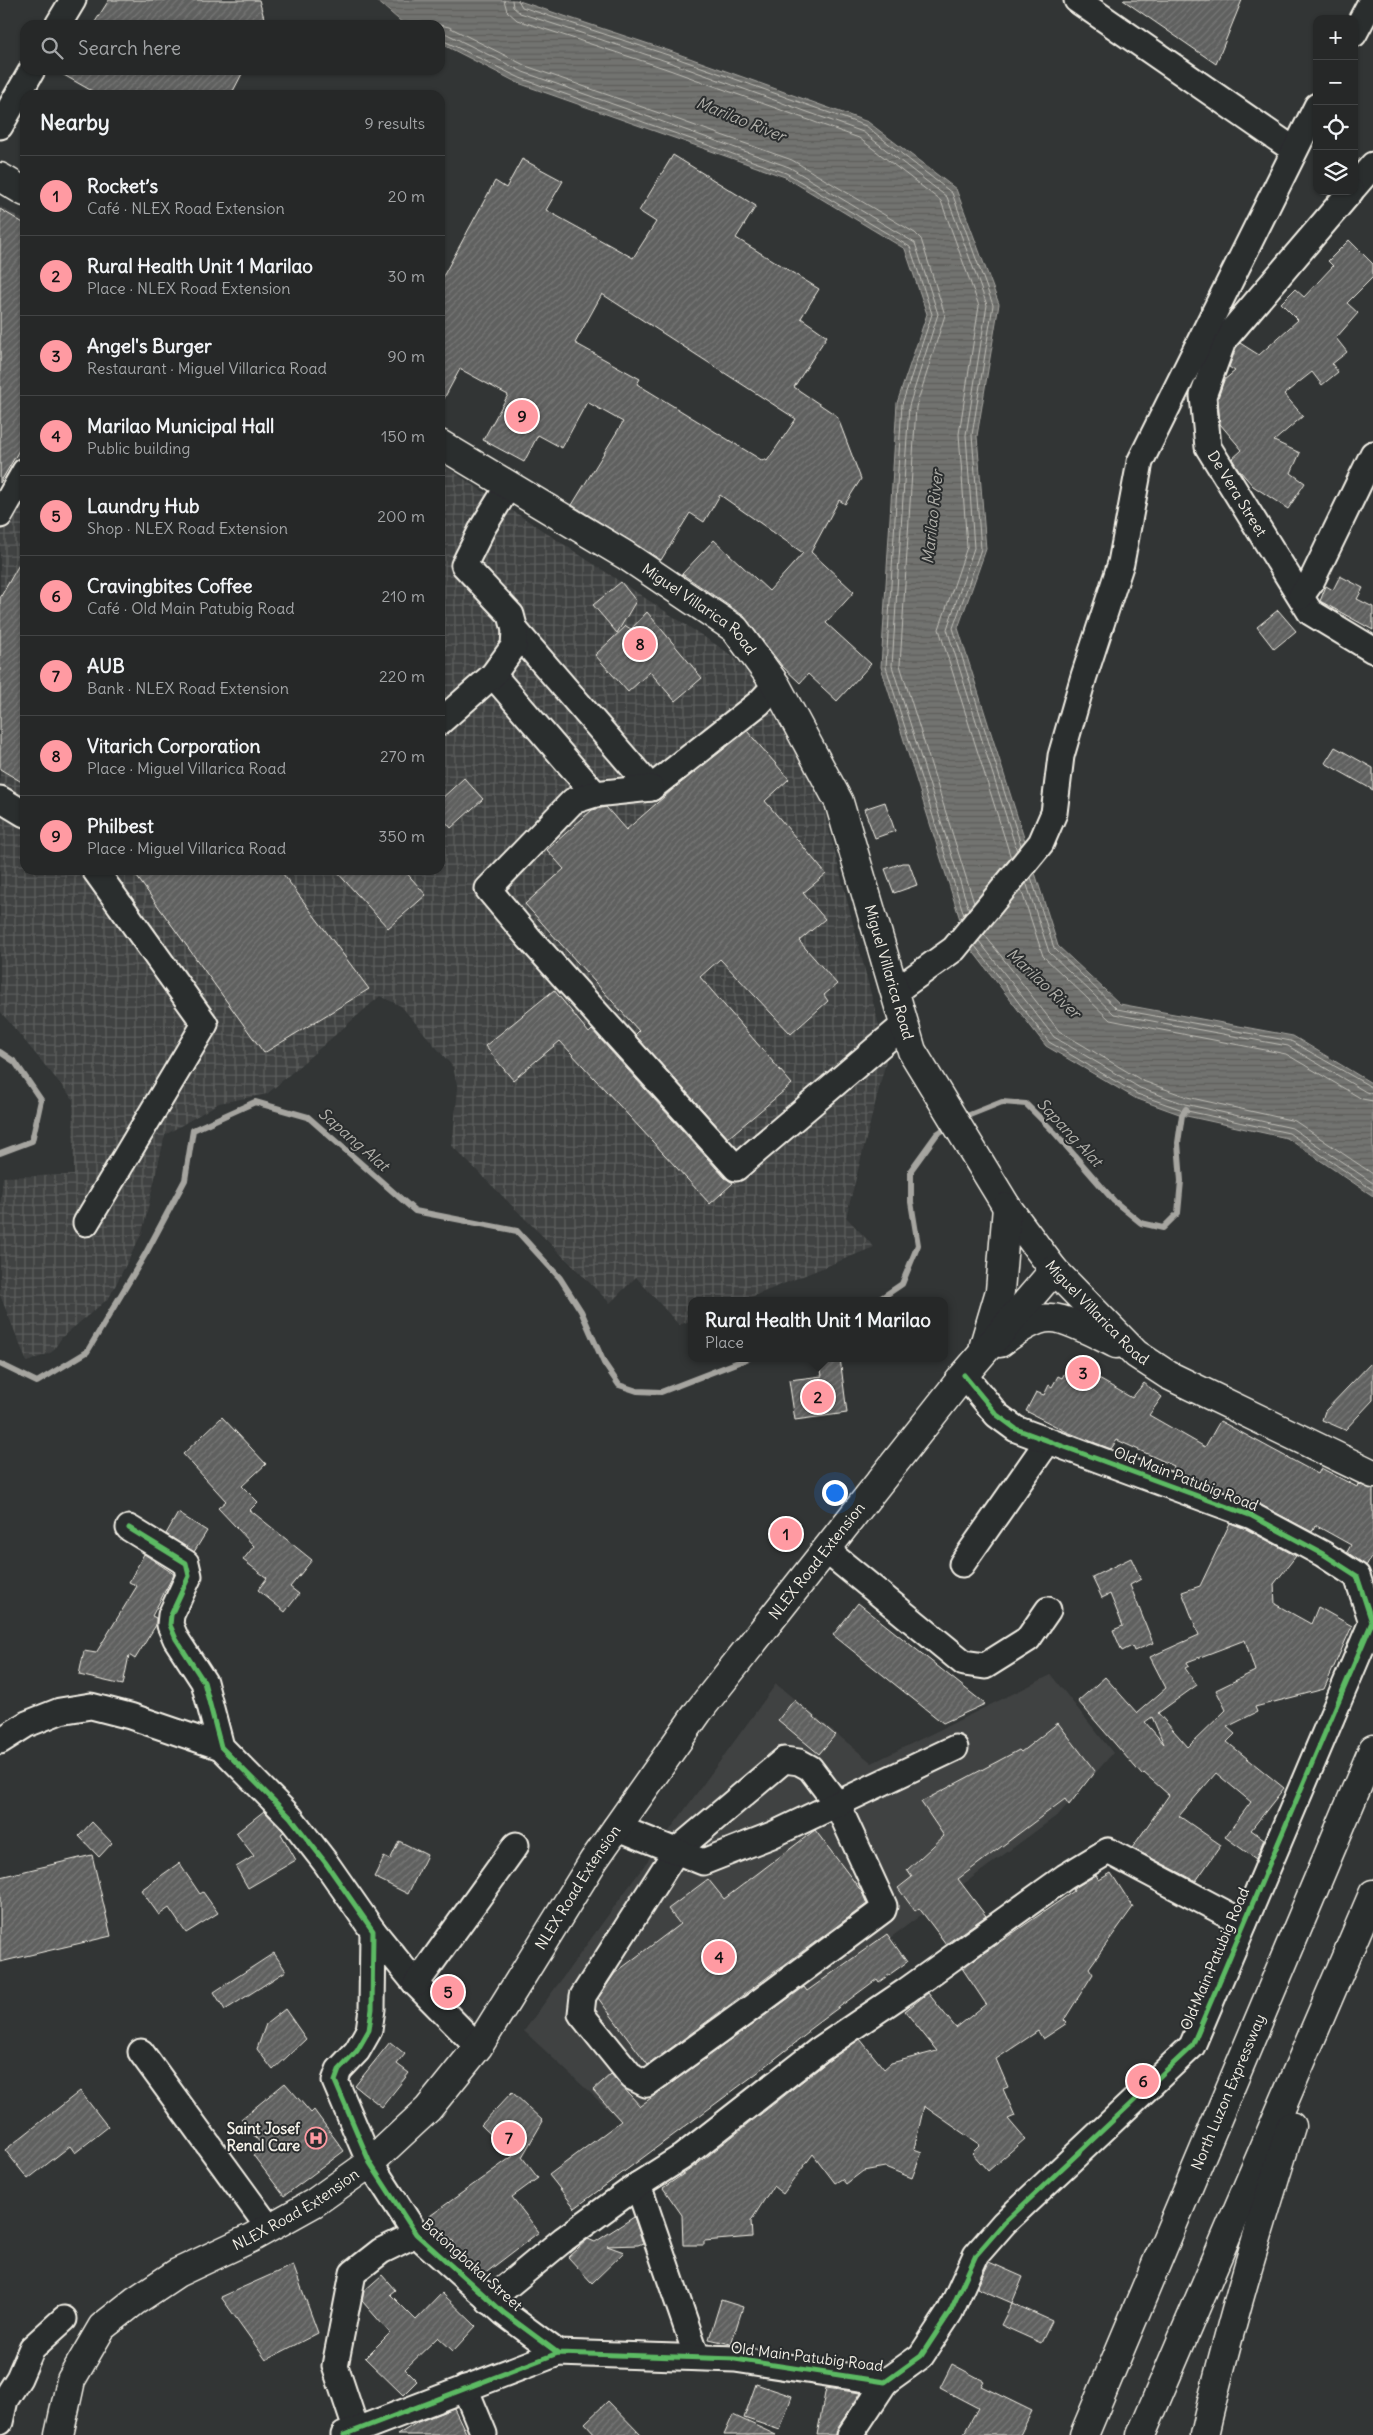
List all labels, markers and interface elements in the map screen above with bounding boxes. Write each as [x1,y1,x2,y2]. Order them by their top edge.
map controls [1313,15,1358,195]
button: + [1313,15,1358,60]
search box [20,20,445,75]
icon: search [38,34,66,62]
text: Search here [78,36,181,60]
button: − [1313,60,1358,105]
water label: Marilao River [694,92,791,147]
button: locate [1313,105,1358,150]
text: Nearby [40,109,110,136]
text: 9 results [364,113,425,133]
button: layers [1313,150,1358,195]
text: Rocket’s [87,174,158,198]
text: 1 [53,186,59,206]
text: 20 m [388,186,425,206]
text: Café · NLEX Road Extension [87,198,285,218]
text: Rural Health Unit 1 Marilao [87,254,313,278]
text: 2 [52,266,60,286]
text: 30 m [388,266,425,286]
text: Place · NLEX Road Extension [87,278,291,298]
text: Angel's Burger [87,334,212,358]
text: 3 [51,346,61,366]
text: 90 m [387,346,425,366]
text: Restaurant · Miguel Villarica Road [87,358,327,378]
pin: 9 [506,397,538,435]
text: Marilao Municipal Hall [87,414,274,438]
text: 4 [51,426,61,446]
text: 150 m [381,426,425,446]
text: Public building [87,438,190,458]
street label: De Vera Street [1204,447,1271,540]
water label: Marilao River [917,467,947,565]
text: Laundry Hub [87,494,200,518]
text: 5 [51,506,61,526]
text: 200 m [377,506,425,526]
text: Shop · NLEX Road Extension [87,518,288,538]
street label: Miguel Villarica Road [638,559,761,658]
text: Cravingbites Coffee [87,574,253,598]
text: 6 [51,586,61,606]
text: 210 m [382,586,425,606]
text: Café · Old Main Patubig Road [87,598,295,618]
pin: 8 [624,625,656,663]
text: AUB [87,654,125,678]
text: 7 [52,666,60,686]
text: 220 m [379,666,425,686]
text: Bank · NLEX Road Extension [87,678,289,698]
text: Vitarich Corporation [87,734,261,758]
text: 8 [51,746,61,766]
text: 270 m [380,746,425,766]
text: Place · Miguel Villarica Road [87,758,286,778]
text: Philbest [87,814,154,838]
text: 9 [51,826,61,846]
text: 350 m [378,826,425,846]
text: Place · Miguel Villarica Road [87,838,286,858]
street label: Miguel Villarica Road [861,902,918,1042]
water label: Marilao River [1003,944,1087,1024]
water label: Sapang Alat [1033,1093,1109,1172]
water label: Sapang Alat [315,1103,395,1177]
street label: Miguel Villarica Road [1041,1257,1153,1369]
popup [688,1297,948,1362]
text: Rural Health Unit 1 Marilao [705,1308,931,1332]
text: Place [705,1332,744,1352]
pin: 3 [1067,1354,1099,1392]
pin: 2 [802,1378,834,1416]
street label: Old Main Patubig Road [1111,1442,1261,1515]
your location [822,1480,848,1506]
street label: NLEX Road Extension [765,1498,869,1623]
pin: 1 [770,1515,802,1553]
street label: NLEX Road Extension [531,1821,625,1953]
street label: Old Main Patubig Road [1176,1884,1253,2033]
pin: 4 [703,1938,735,1976]
pin: 5 [432,1973,464,2011]
street label: North Luzon Expressway [1187,2011,1269,2173]
pin: 6 [1127,2062,1159,2100]
place label: Saint Josef Renal Care [226,2119,301,2155]
pin: 7 [493,2119,525,2157]
hospital icon: Saint Josef Renal Care [304,2126,328,2150]
street label: NLEX Road Extension [229,2164,363,2254]
street label: Batongbakal Street [418,2214,527,2315]
street label: Old Main Patubig Road [730,2338,885,2375]

